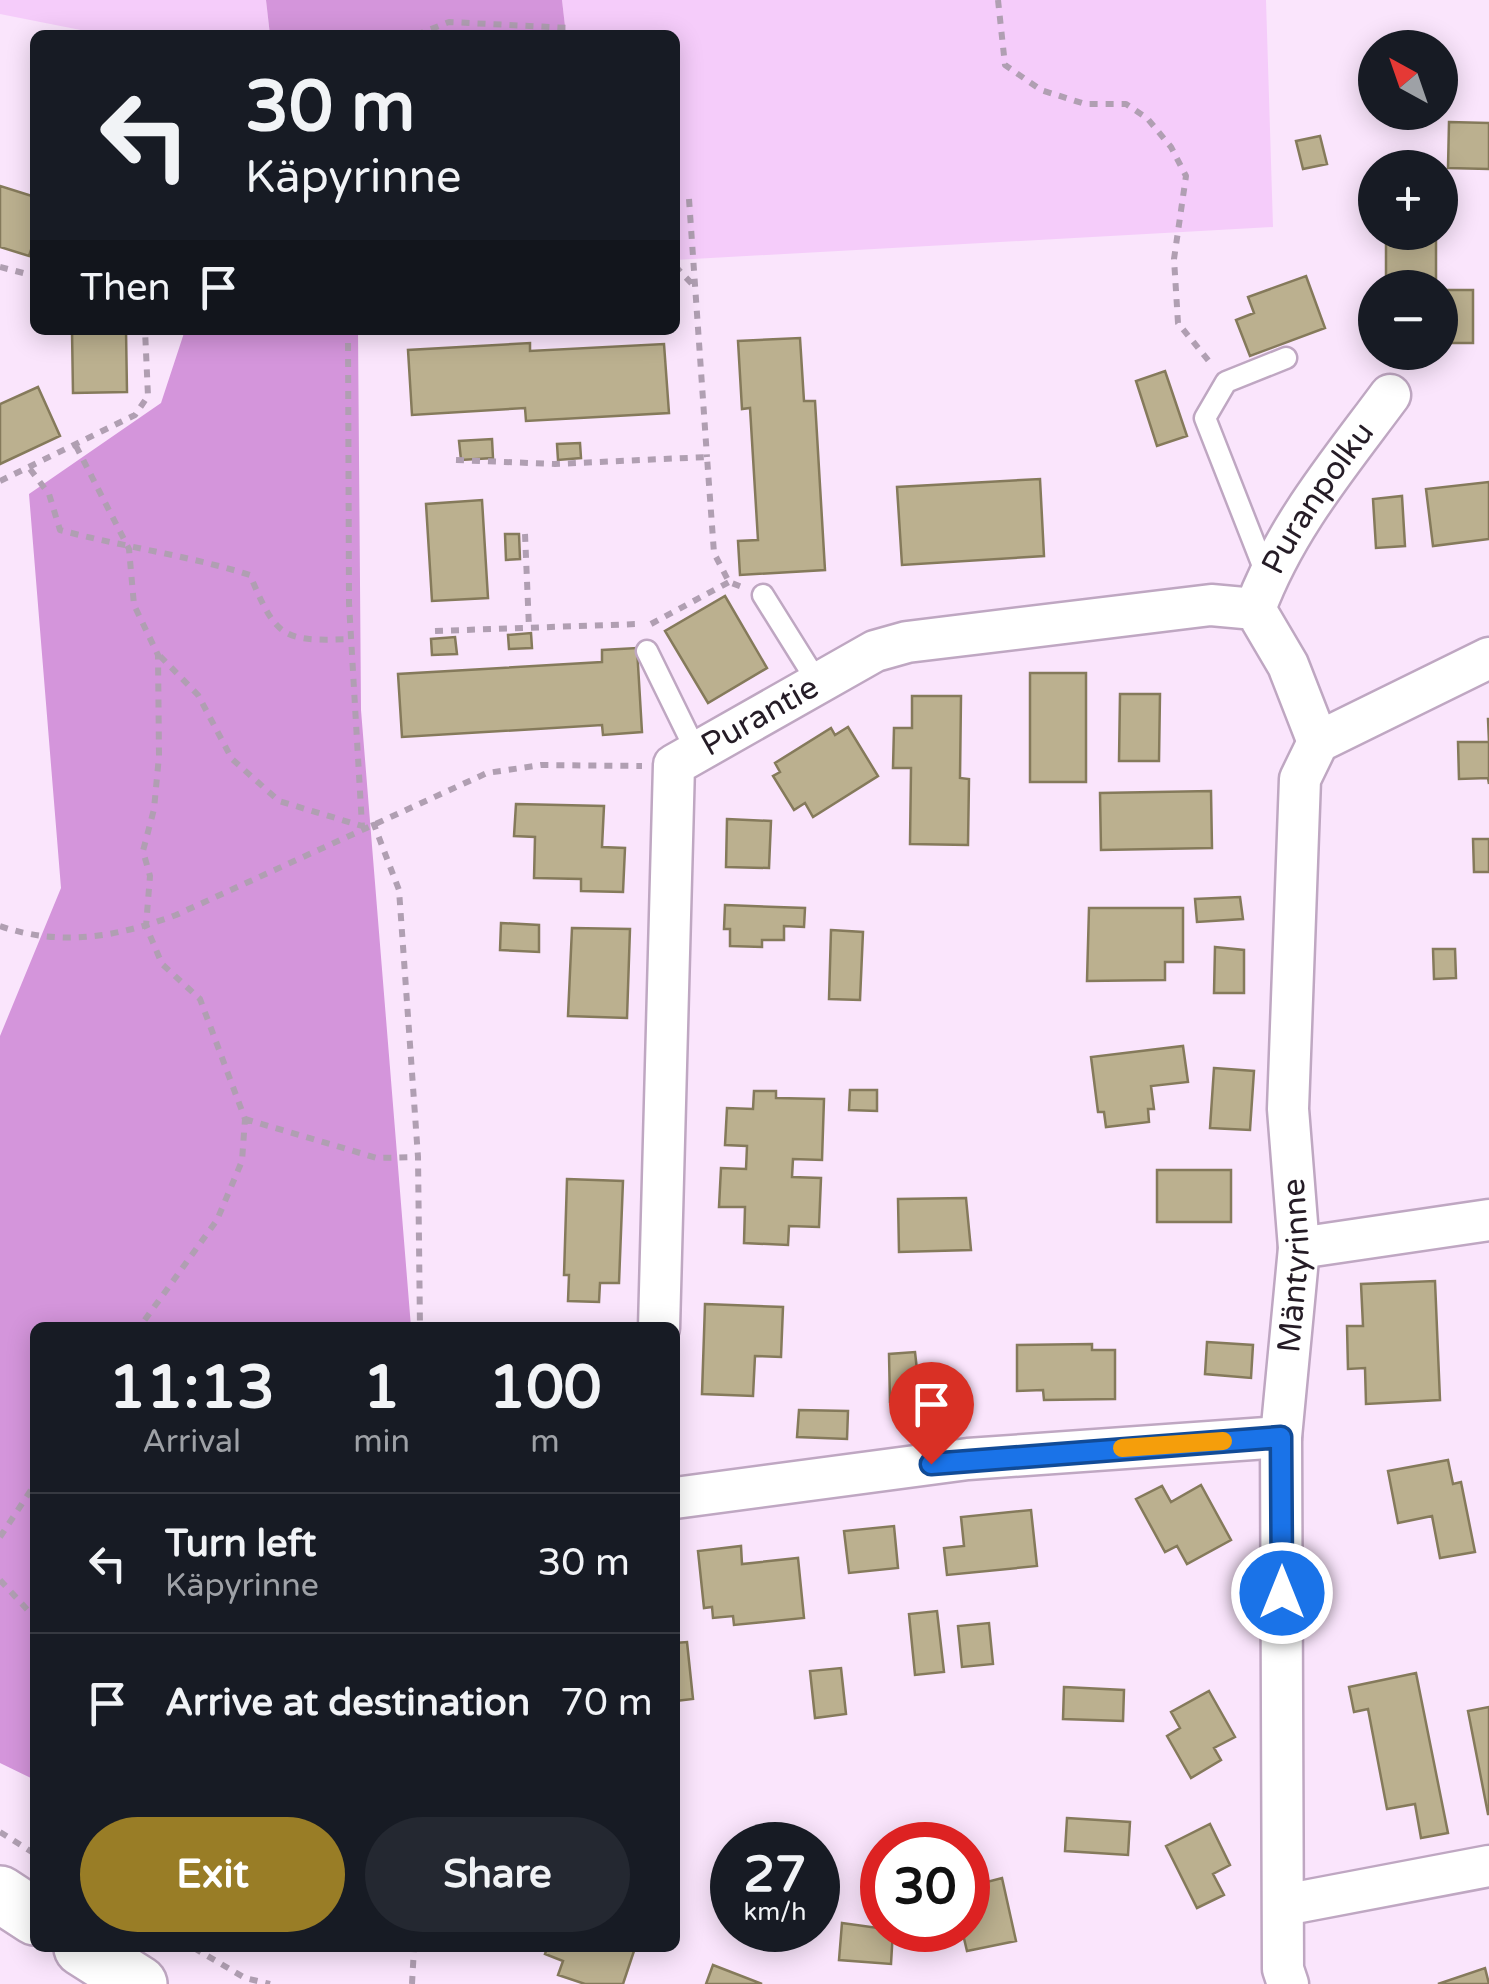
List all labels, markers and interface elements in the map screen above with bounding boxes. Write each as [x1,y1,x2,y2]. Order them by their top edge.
north arrow [1358,30,1458,130]
map controls [1358,30,1458,370]
text: 30 m [245,66,415,150]
icon: left [80,70,210,200]
button: + [1358,150,1458,250]
text: Käpyrinne [245,151,461,205]
icon: arrive [191,260,246,315]
text: Then [80,265,171,311]
button: − [1358,270,1458,370]
street label: Puranpolku [1254,414,1382,580]
street label: Purantie [695,668,825,764]
street label: Mäntyrinne [1270,1177,1318,1354]
text: 11:13 [108,1352,275,1424]
text: 1 [363,1352,400,1424]
text: 100 [488,1352,602,1424]
pin [889,1362,974,1465]
icon: arrive [904,1377,959,1432]
text: Arrival [142,1423,241,1461]
text: min [353,1423,410,1461]
text: m [530,1423,560,1461]
text: Turn left [165,1521,316,1567]
icon: left [80,1536,135,1591]
text: 30 m [538,1540,630,1586]
position arrow [1230,1541,1334,1645]
text: Käpyrinne [165,1567,319,1605]
icon: arrive [80,1676,135,1731]
text: Arrive at destination [165,1680,530,1726]
text: 70 m [560,1680,653,1726]
button: Exit [80,1817,345,1932]
button: Share [365,1817,630,1932]
speed limit sign: 30 [860,1822,990,1952]
text: 27 [744,1845,806,1905]
text: km/h [744,1897,806,1927]

